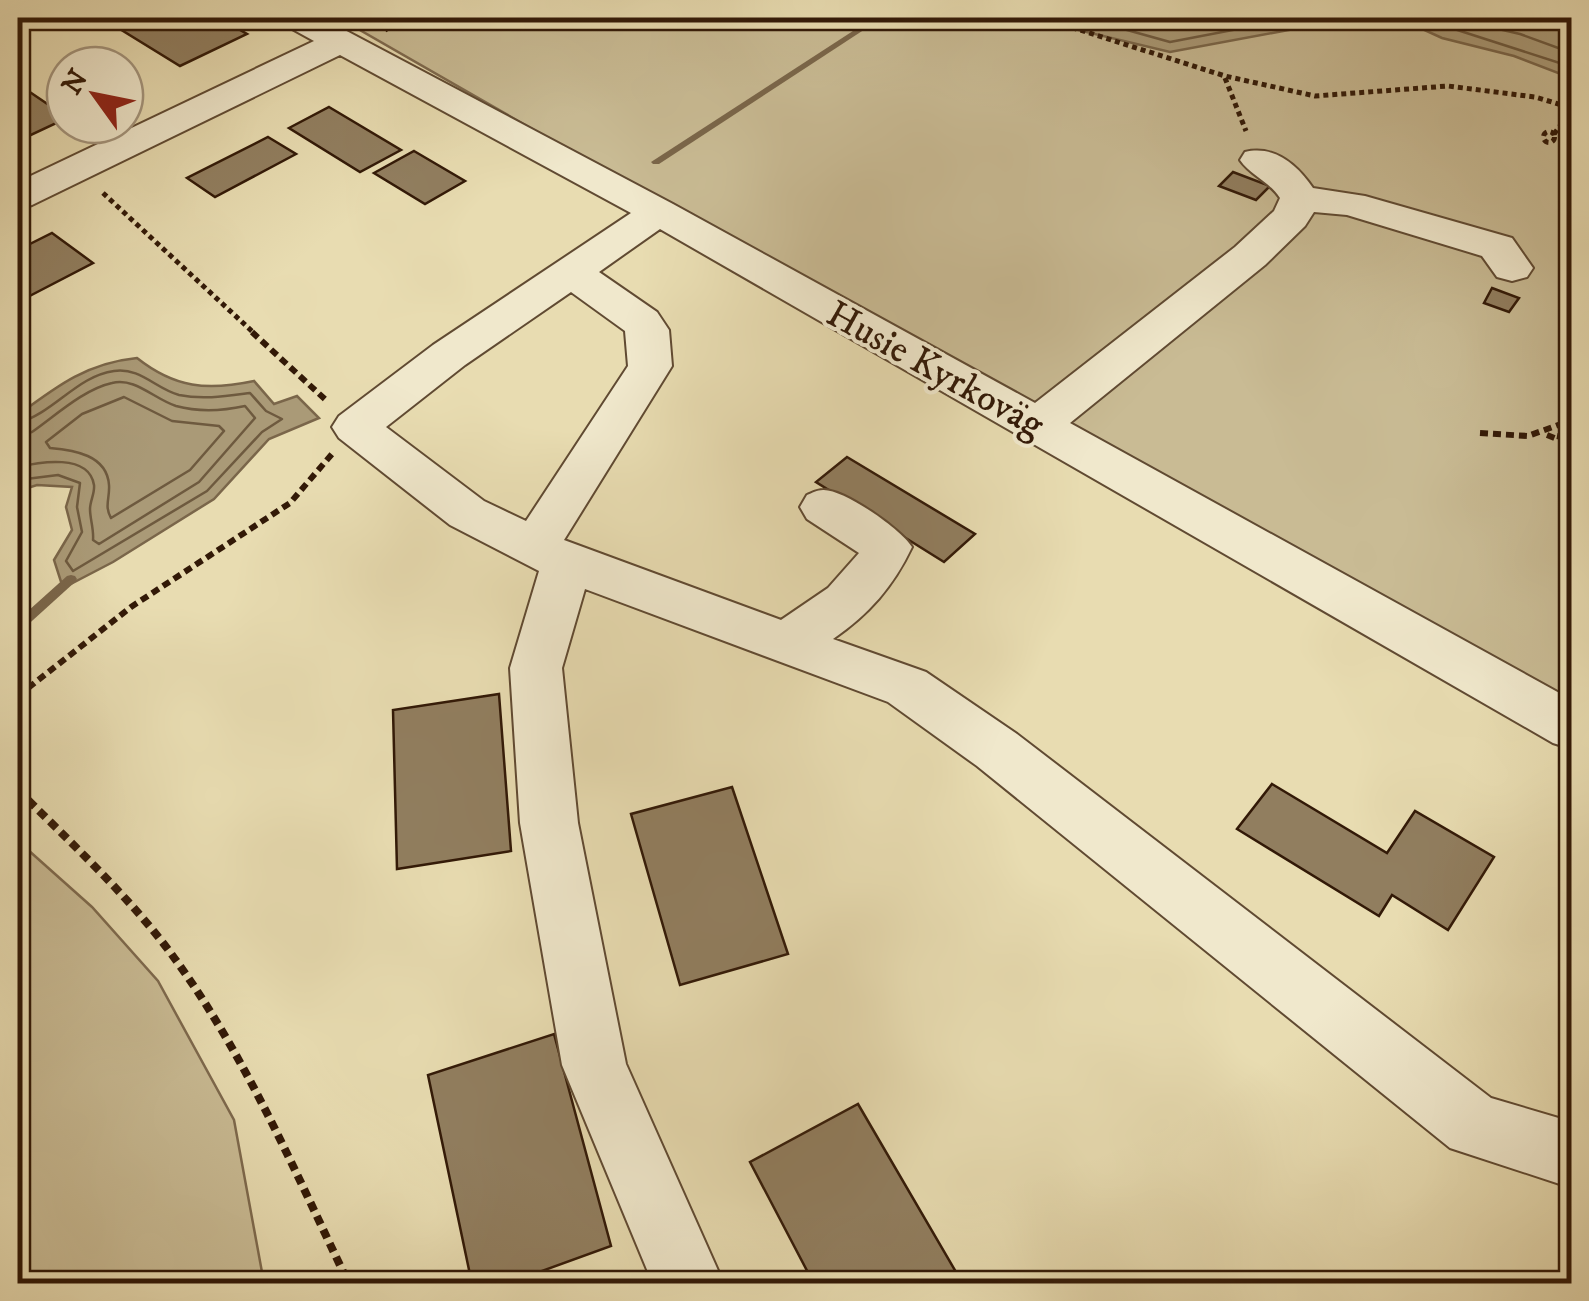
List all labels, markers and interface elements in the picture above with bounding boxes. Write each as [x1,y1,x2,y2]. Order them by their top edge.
north arrow [45,45,145,145]
text: N [54,63,96,101]
street label: Husie Kyrkoväg [818,290,1053,450]

